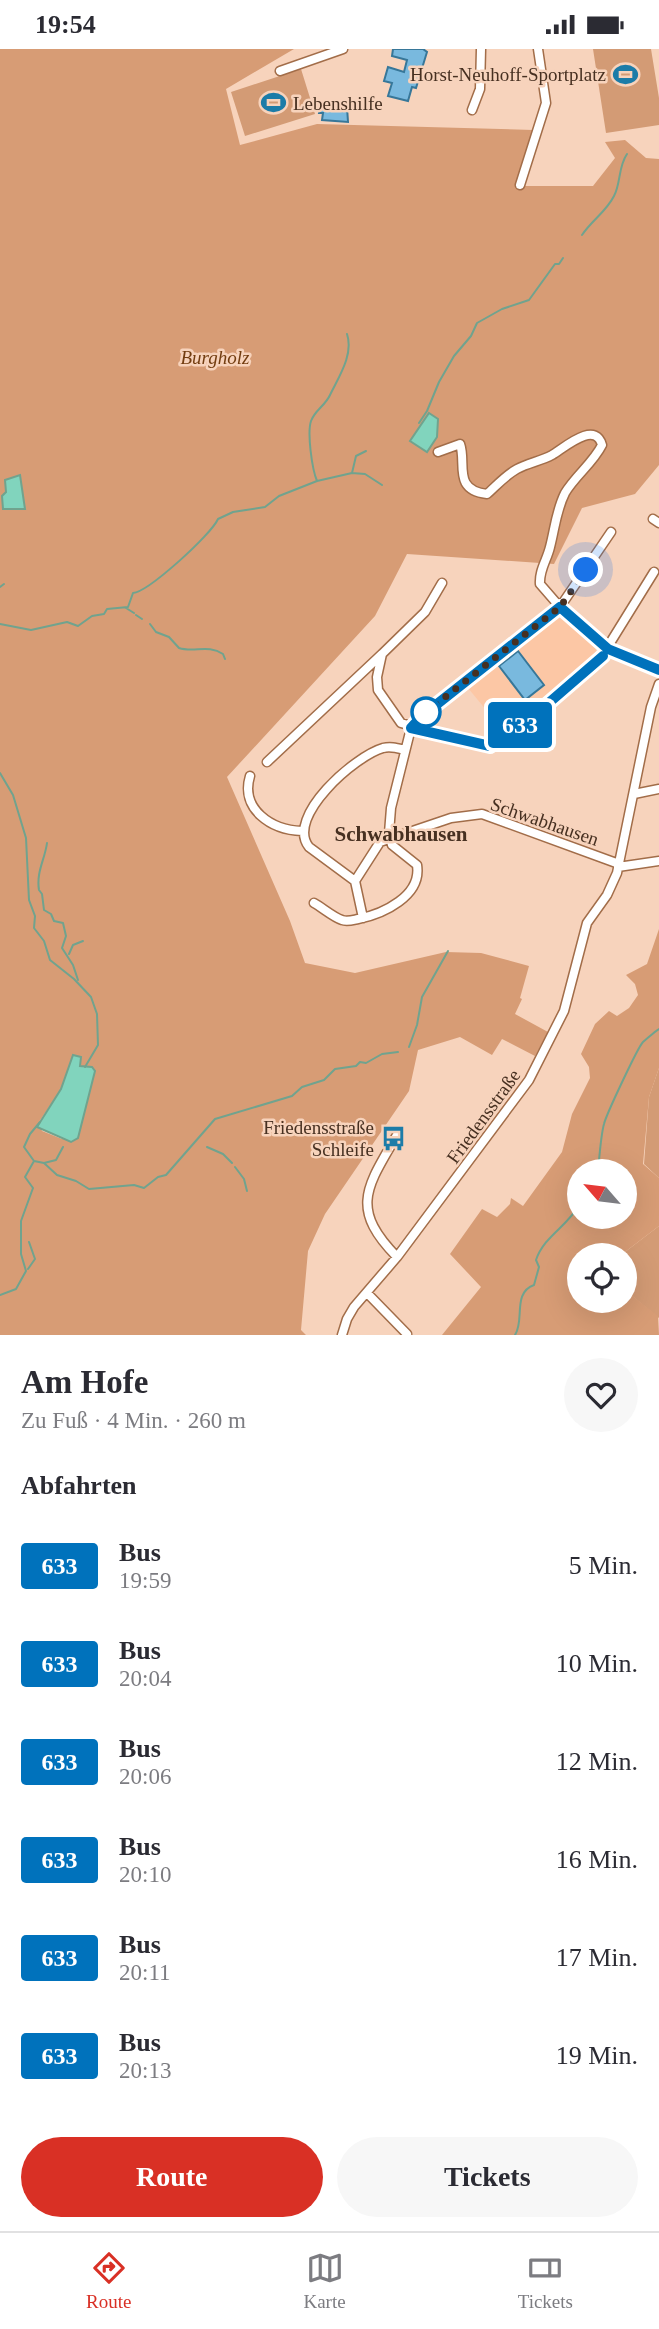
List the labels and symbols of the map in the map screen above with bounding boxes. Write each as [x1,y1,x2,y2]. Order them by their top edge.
sports icon: Horst-Neuhoff-Sportplatz [612,60,640,88]
place label: Horst-Neuhoff-Sportplatz [410,64,606,85]
sports icon: Lebenshilfe [259,89,287,117]
place label: Lebenshilfe [293,93,383,114]
park label: Burgholz [181,347,250,368]
your location [568,552,603,587]
unlabelled marker [411,697,441,727]
line badge: 633 [480,702,560,748]
street label: Schwabhausen [488,793,602,850]
district label: Schwabhausen [334,822,468,846]
street label: Friedensstraße [442,1065,524,1167]
place label: Friedensstraße Schleife [263,1117,374,1160]
bus stop icon: Friedensstraße Schleife [380,1124,408,1152]
north arrow [567,1159,637,1229]

